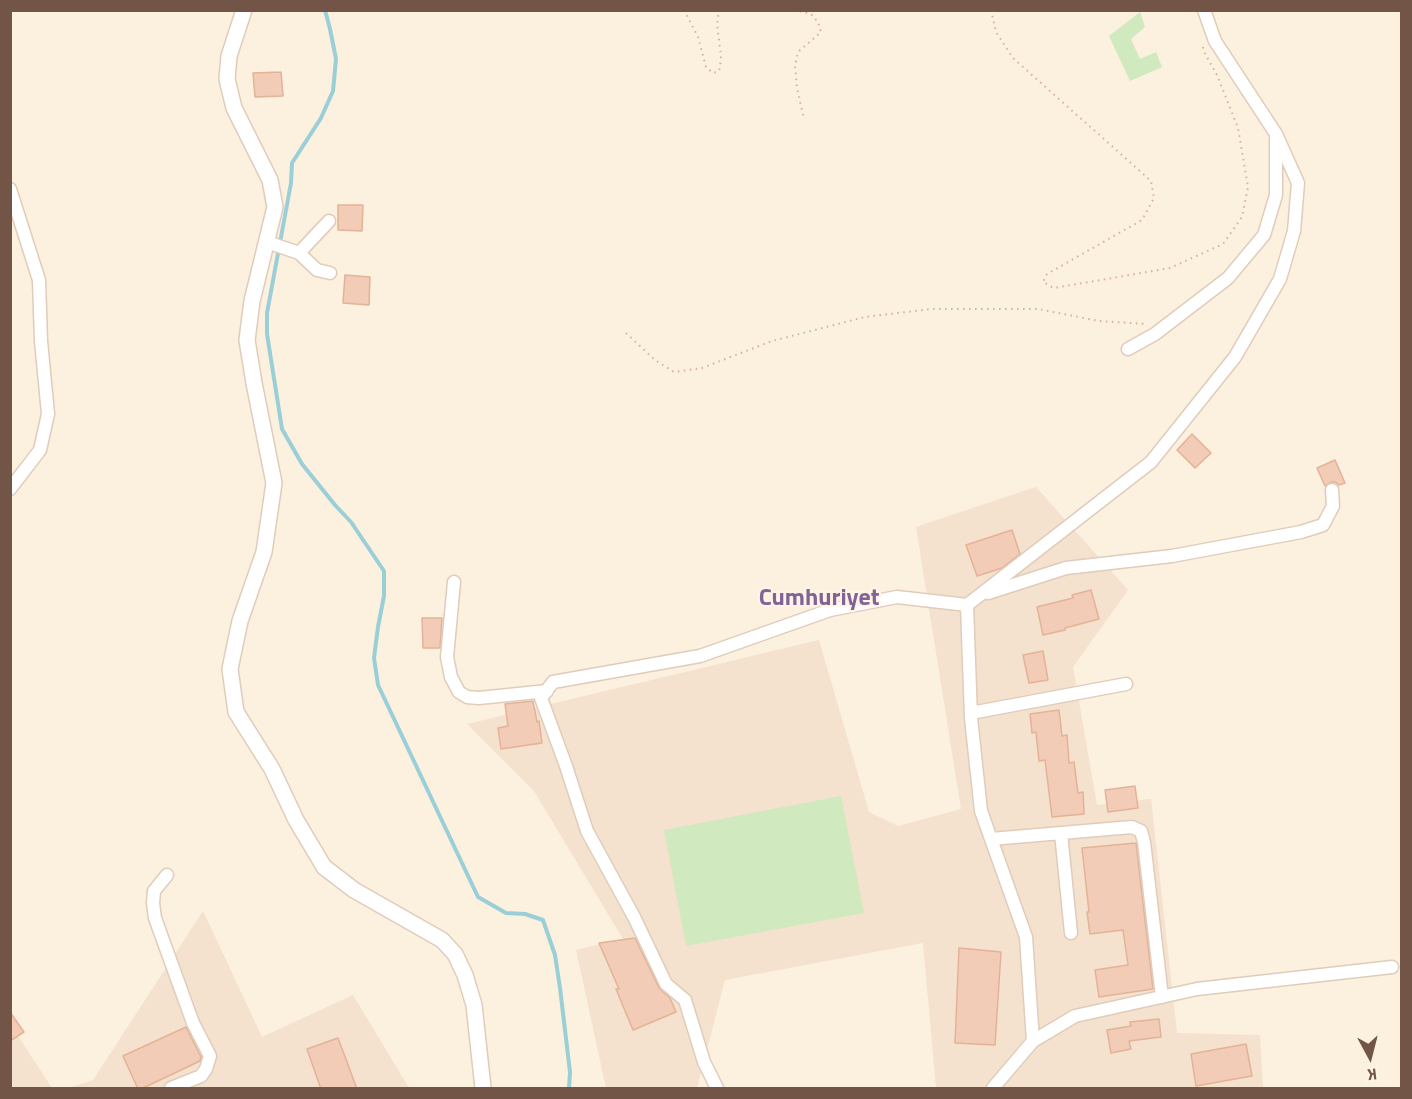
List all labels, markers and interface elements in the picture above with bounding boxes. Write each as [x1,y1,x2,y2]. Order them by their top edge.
district label: Cumhuriyet [759,585,879,613]
north arrow [1340,1027,1400,1087]
text: K [1366,1062,1378,1087]

